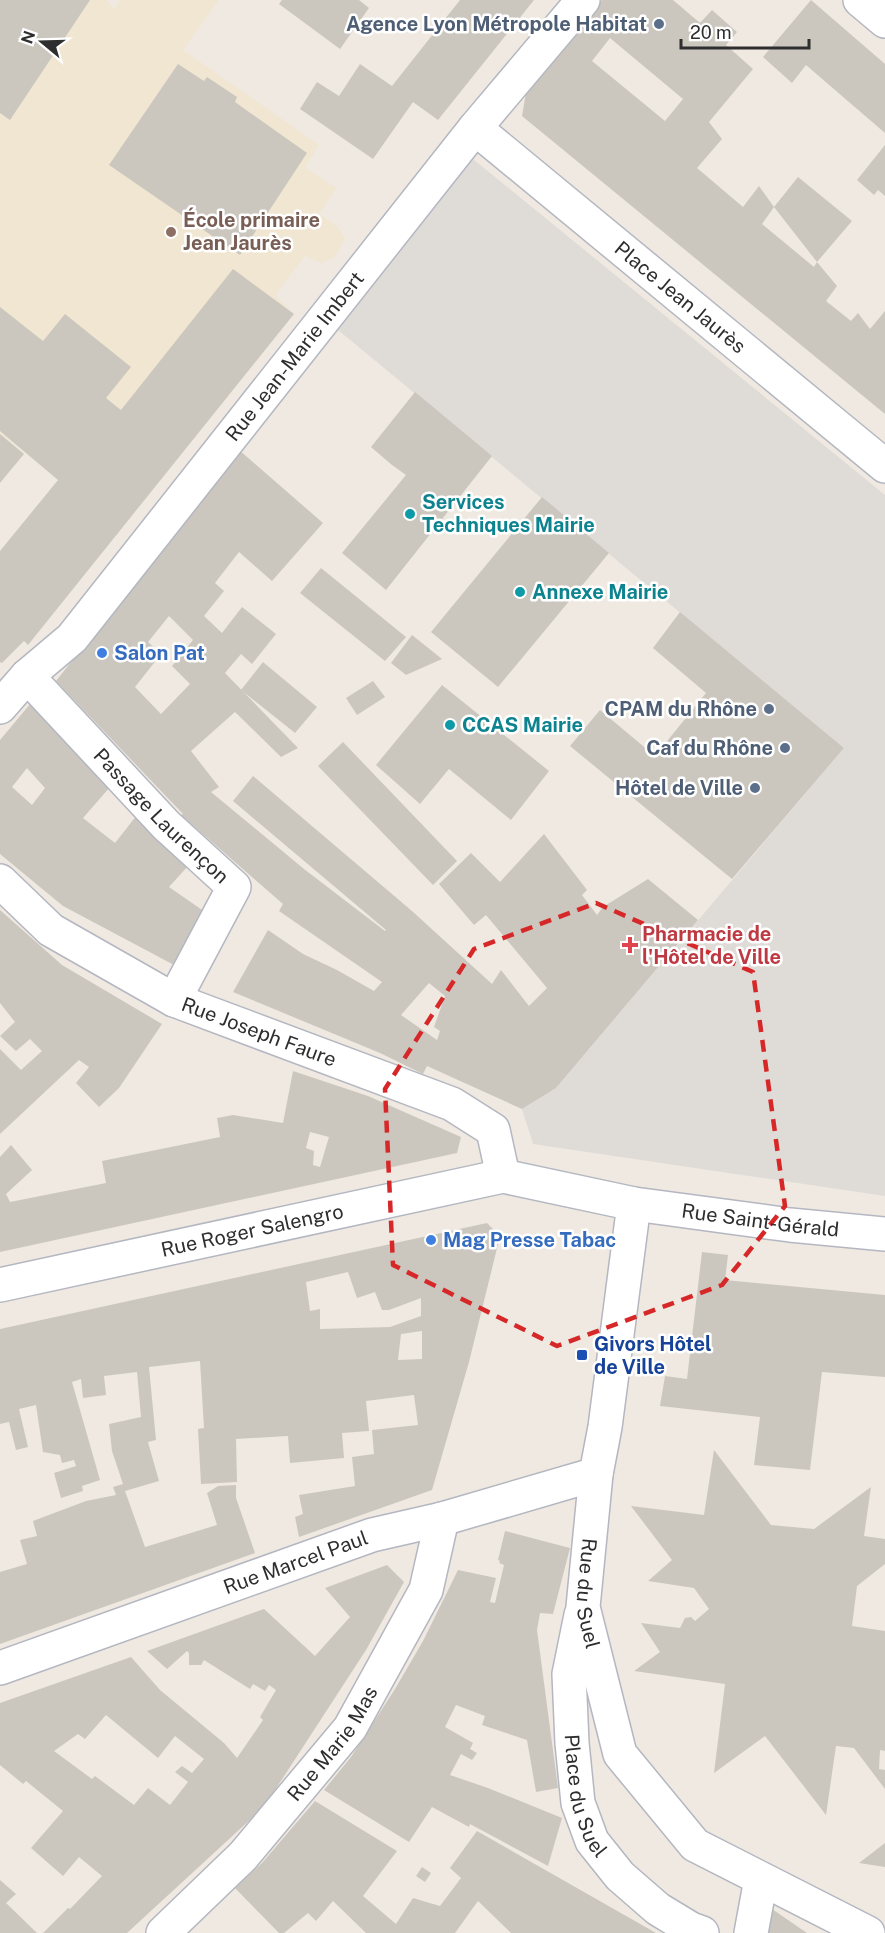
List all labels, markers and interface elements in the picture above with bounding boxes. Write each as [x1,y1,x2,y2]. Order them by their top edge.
north arrow [12,12,72,72]
place label: Agence Lyon Métropole Habitat [346,12,647,36]
scale bar [681,12,808,50]
marker: Agence Lyon Métropole Habitat [652,17,666,31]
text: 20 m [690,22,732,43]
text: N [17,28,39,46]
place label: École primaire Jean Jaurès [183,207,320,255]
marker: École primaire Jean Jaurès [164,225,178,239]
street label: Place Jean Jaurès [610,236,751,358]
street label: Rue Jean-Marie Imbert [220,267,369,446]
place label: Services Techniques Mairie [422,490,595,537]
marker: Services Techniques Mairie [403,507,417,521]
place label: Annexe Mairie [532,580,668,604]
marker: Annexe Mairie [513,585,527,599]
place label: Salon Pat [114,641,205,665]
marker: Salon Pat [95,646,109,660]
place label: CPAM du Rhône [605,697,757,721]
marker: CPAM du Rhône [762,702,776,716]
place label: CCAS Mairie [462,713,583,737]
marker: CCAS Mairie [443,718,457,732]
place label: Caf du Rhône [646,736,773,760]
marker: Caf du Rhône [778,741,792,755]
street label: Passage Laurençon [89,743,234,888]
place label: Hôtel de Ville [615,776,743,800]
marker: Hôtel de Ville [748,781,762,795]
place label: Pharmacie de l'Hôtel de Ville [642,922,781,969]
marker: Pharmacie de l'Hôtel de Ville [623,938,637,952]
street label: Rue Joseph Faure [178,992,340,1072]
street label: Rue Roger Salengro [159,1199,346,1262]
street label: Rue Saint-Gérald [680,1199,840,1242]
place label: Mag Presse Tabac [443,1228,616,1252]
marker: Mag Presse Tabac [424,1233,438,1247]
place label: Givors Hôtel de Ville [594,1332,712,1379]
marker: Givors Hôtel de Ville [575,1348,589,1362]
street label: Rue Marcel Paul [220,1525,371,1599]
street label: Rue du Suel [571,1537,605,1651]
street label: Rue Marie Mas [282,1682,383,1806]
street label: Place du Suel [560,1734,612,1862]

